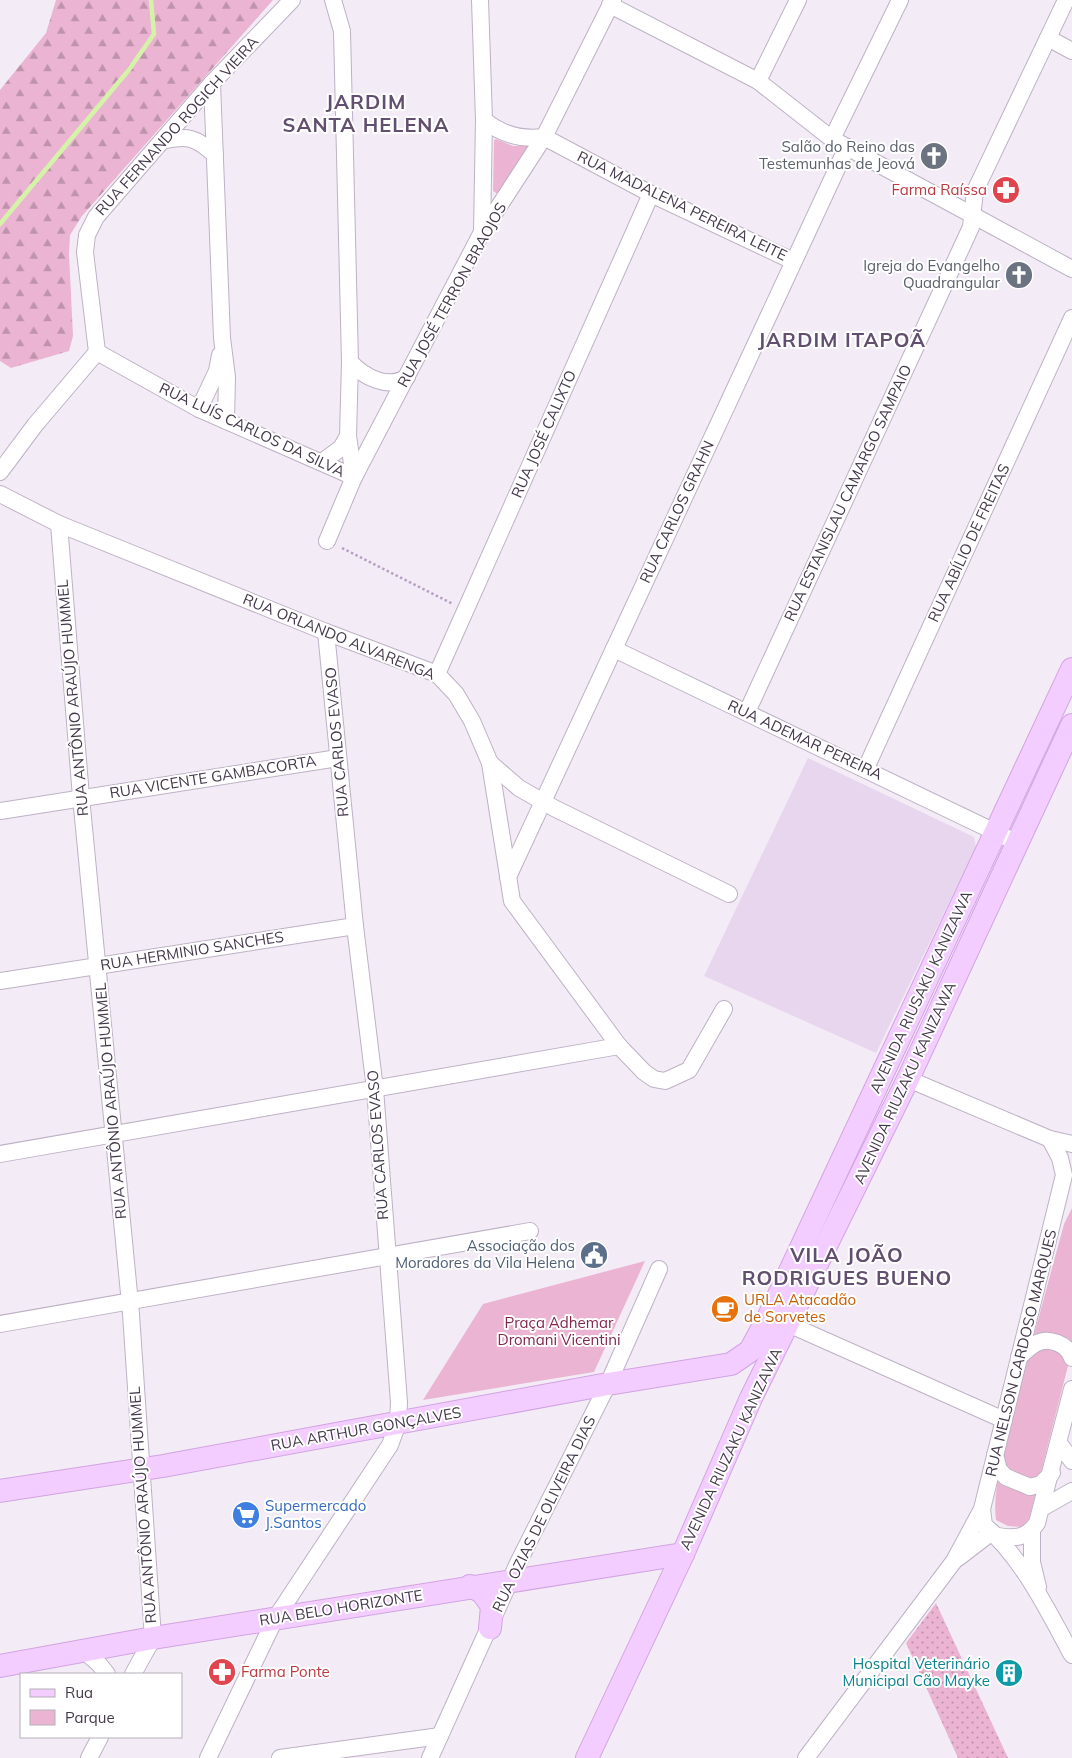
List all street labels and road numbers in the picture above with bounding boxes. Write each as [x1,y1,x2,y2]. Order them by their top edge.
street label: RUA FERNANDO ROGICH VIEIRA [91,32,262,219]
street label: RUA MADALENA PEREIRA LEITE [574,146,790,265]
street label: RUA JOSÉ TERRON BRAOJOS [393,199,510,390]
street label: RUA ESTANISLAU CAMARGO SAMPAIO [780,361,916,624]
street label: RUA JOSÉ CALIXTO [507,367,580,501]
street label: RUA LUÍS CARLOS DA SILVA [156,378,348,481]
street label: RUA CARLOS GRAHN [635,438,718,586]
street label: RUA ABÍLIO DE FREITAS [923,461,1014,625]
street label: RUA ANTÔNIO ARAÚJO HUMMEL [53,579,92,817]
street label: RUA ORLANDO ALVARENGA [240,589,438,684]
street label: RUA CARLOS EVASO [320,666,353,818]
street label: RUA ADEMAR PEREIRA [725,695,886,784]
street label: RUA VICENTE GAMBACORTA [108,751,318,802]
street label: AVENIDA RIUSAKU KANIZAWA [865,887,976,1096]
street label: RUA HERMINIO SANCHES [99,927,285,974]
street label: AVENIDA RIUZAKU KANIZAWA [849,979,960,1187]
street label: RUA ANTÔNIO ARAÚJO HUMMEL [91,982,130,1220]
street label: RUA CARLOS EVASO [363,1069,392,1221]
street label: RUA NELSON CARDOSO MARQUES [981,1227,1060,1478]
street label: AVENIDA RIUZAKU KANIZAWA [675,1345,786,1553]
street label: RUA ANTÔNIO ARAÚJO HUMMEL [125,1386,160,1624]
street label: RUA ARTHUR GONÇALVES [269,1402,463,1455]
street label: RUA OZIAS DE OLIVEIRA DIAS [488,1413,599,1615]
street label: RUA BELO HORIZONTE [258,1585,424,1630]

